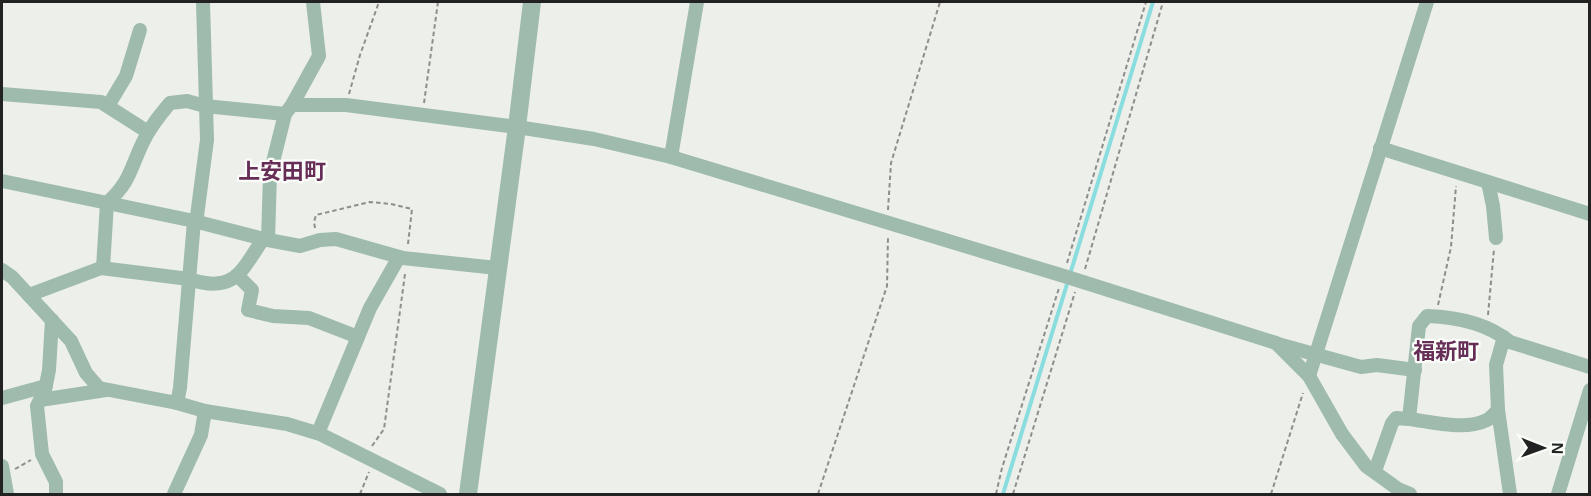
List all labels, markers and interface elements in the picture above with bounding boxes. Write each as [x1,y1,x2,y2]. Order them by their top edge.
district label: 上安田町 [238,159,326,184]
district label: 福新町 [1413,339,1479,364]
north arrow [1513,418,1573,478]
text: N [1549,442,1566,454]

